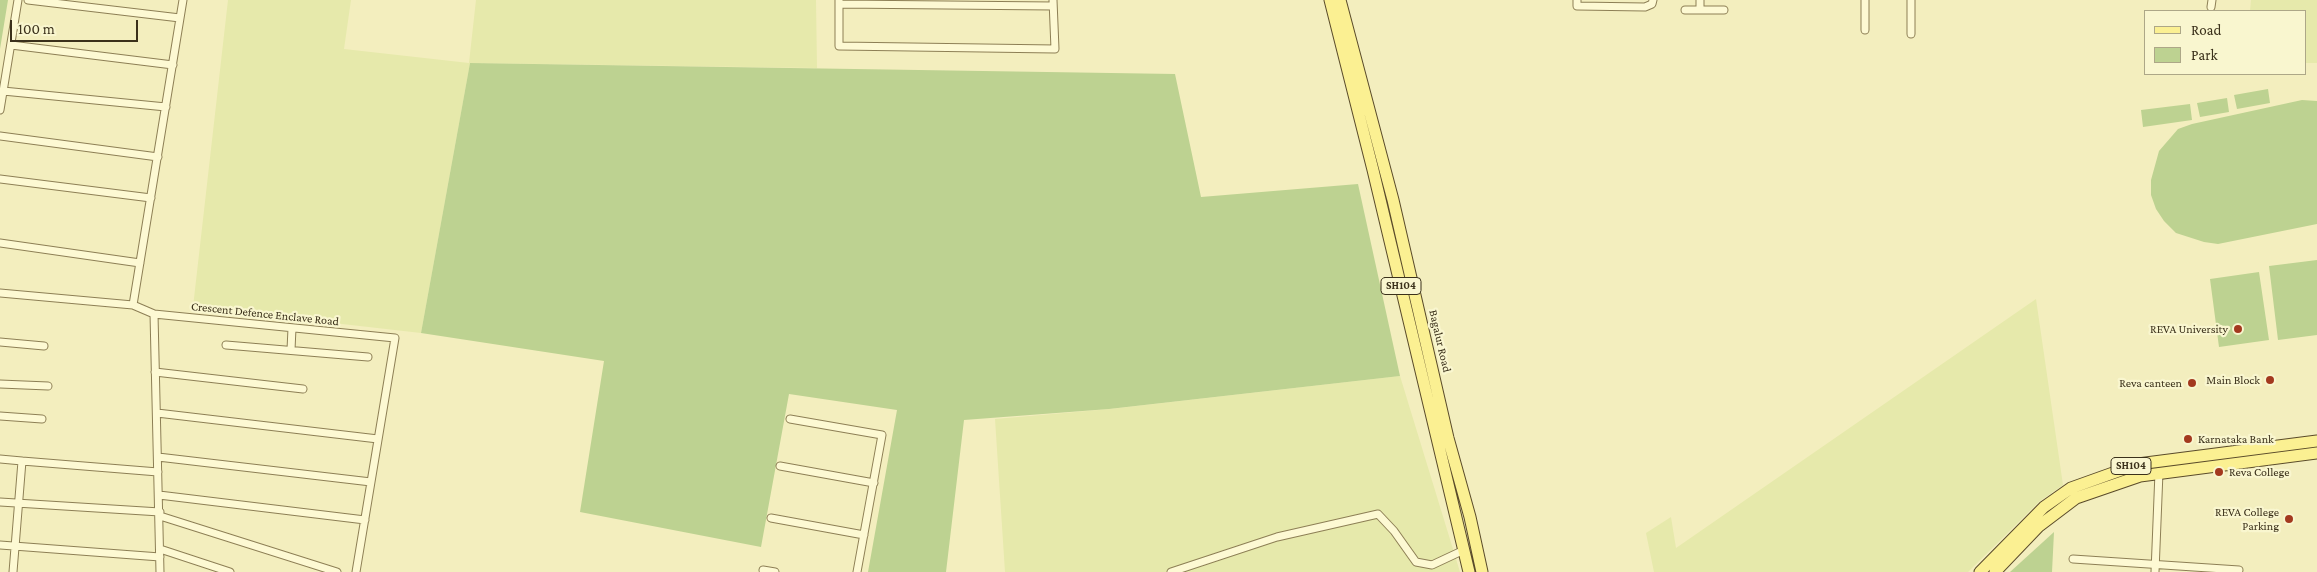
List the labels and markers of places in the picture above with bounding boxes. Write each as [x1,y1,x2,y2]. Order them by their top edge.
place label: REVA University [2150,322,2228,336]
marker: REVA University [2232,323,2244,335]
place label: Main Block [2206,373,2260,387]
marker: Main Block [2264,374,2276,386]
place label: Reva canteen [2119,376,2182,390]
marker: Reva canteen [2186,377,2198,389]
place label: Karnataka Bank [2198,432,2274,446]
marker: Karnataka Bank [2182,433,2194,445]
place label: Reva College [2229,465,2290,479]
marker: Reva College [2213,466,2225,478]
place label: REVA College Parking [2215,505,2279,533]
marker: REVA College Parking [2283,513,2295,525]

